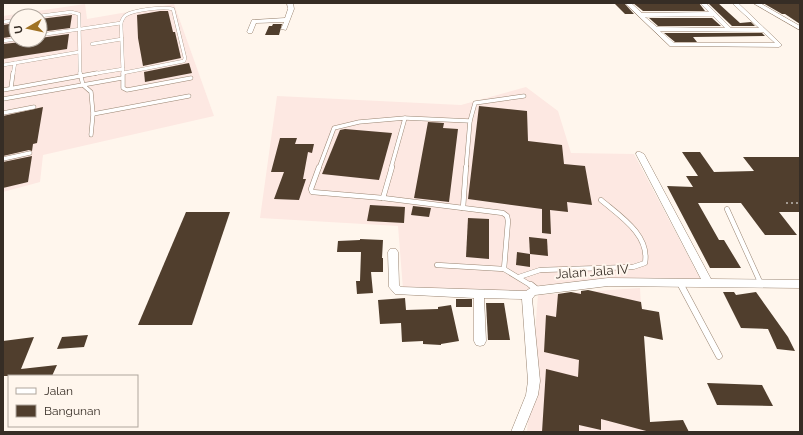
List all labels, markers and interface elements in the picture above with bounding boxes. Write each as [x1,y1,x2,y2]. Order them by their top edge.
north arrow [8,8,48,48]
text: U [12,24,26,35]
street label: Jalan Jala IV [555,261,629,282]
legend [8,375,138,427]
text: Jalan [44,384,73,398]
text: Bangunan [44,404,101,418]

